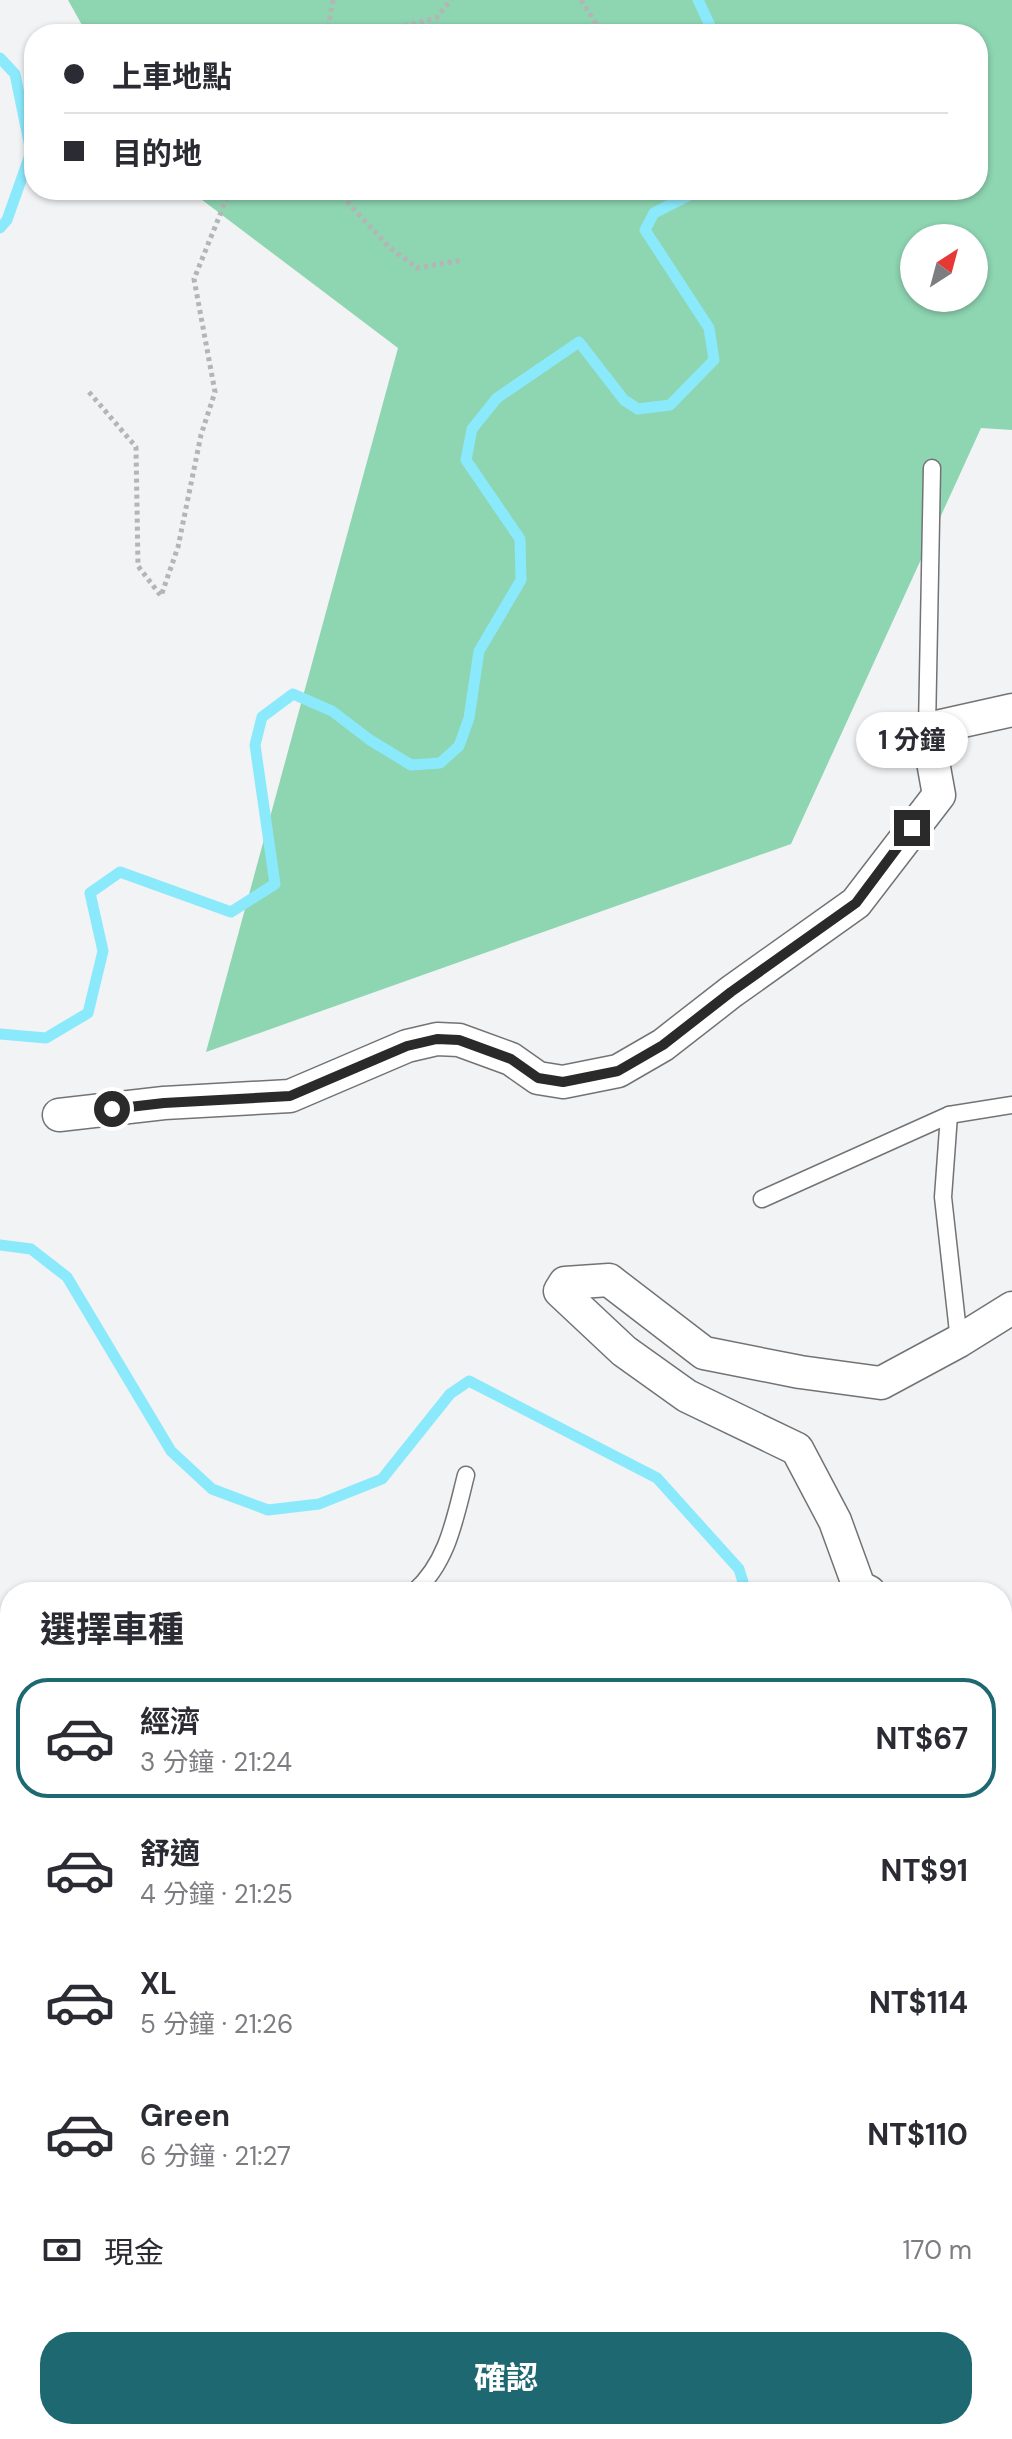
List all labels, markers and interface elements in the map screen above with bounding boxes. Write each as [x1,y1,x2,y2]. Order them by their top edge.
text: 上車地點 [112,57,232,96]
text: 目的地 [112,134,202,173]
north arrow [900,224,988,312]
map controls [900,224,988,312]
callout: 1 分鐘 [856,712,968,768]
text: 1 分鐘 [878,723,946,757]
route end [894,810,930,846]
route start [94,1091,130,1127]
text: 選擇車種 [40,1606,184,1653]
icon: car [44,1702,116,1774]
text: 經濟 [140,1702,200,1741]
text: NT$67 [876,1719,968,1758]
text: 3 分鐘 · 21:24 [140,1745,292,1779]
icon: car [44,1834,116,1906]
text: 舒適 [140,1834,200,1873]
text: NT$91 [881,1851,968,1890]
text: 4 分鐘 · 21:25 [140,1877,293,1911]
text: XL [140,1964,177,2003]
icon: car [44,1966,116,2038]
text: NT$114 [869,1983,968,2022]
text: 5 分鐘 · 21:26 [140,2007,293,2041]
text: Green [140,2096,230,2135]
icon: car [44,2098,116,2170]
text: NT$110 [867,2115,968,2154]
text: 6 分鐘 · 21:27 [140,2139,291,2173]
icon: cash [40,2228,84,2272]
text: 現金 [104,2233,164,2272]
text: 170 m [903,2233,972,2267]
button: 確認 [40,2332,972,2424]

